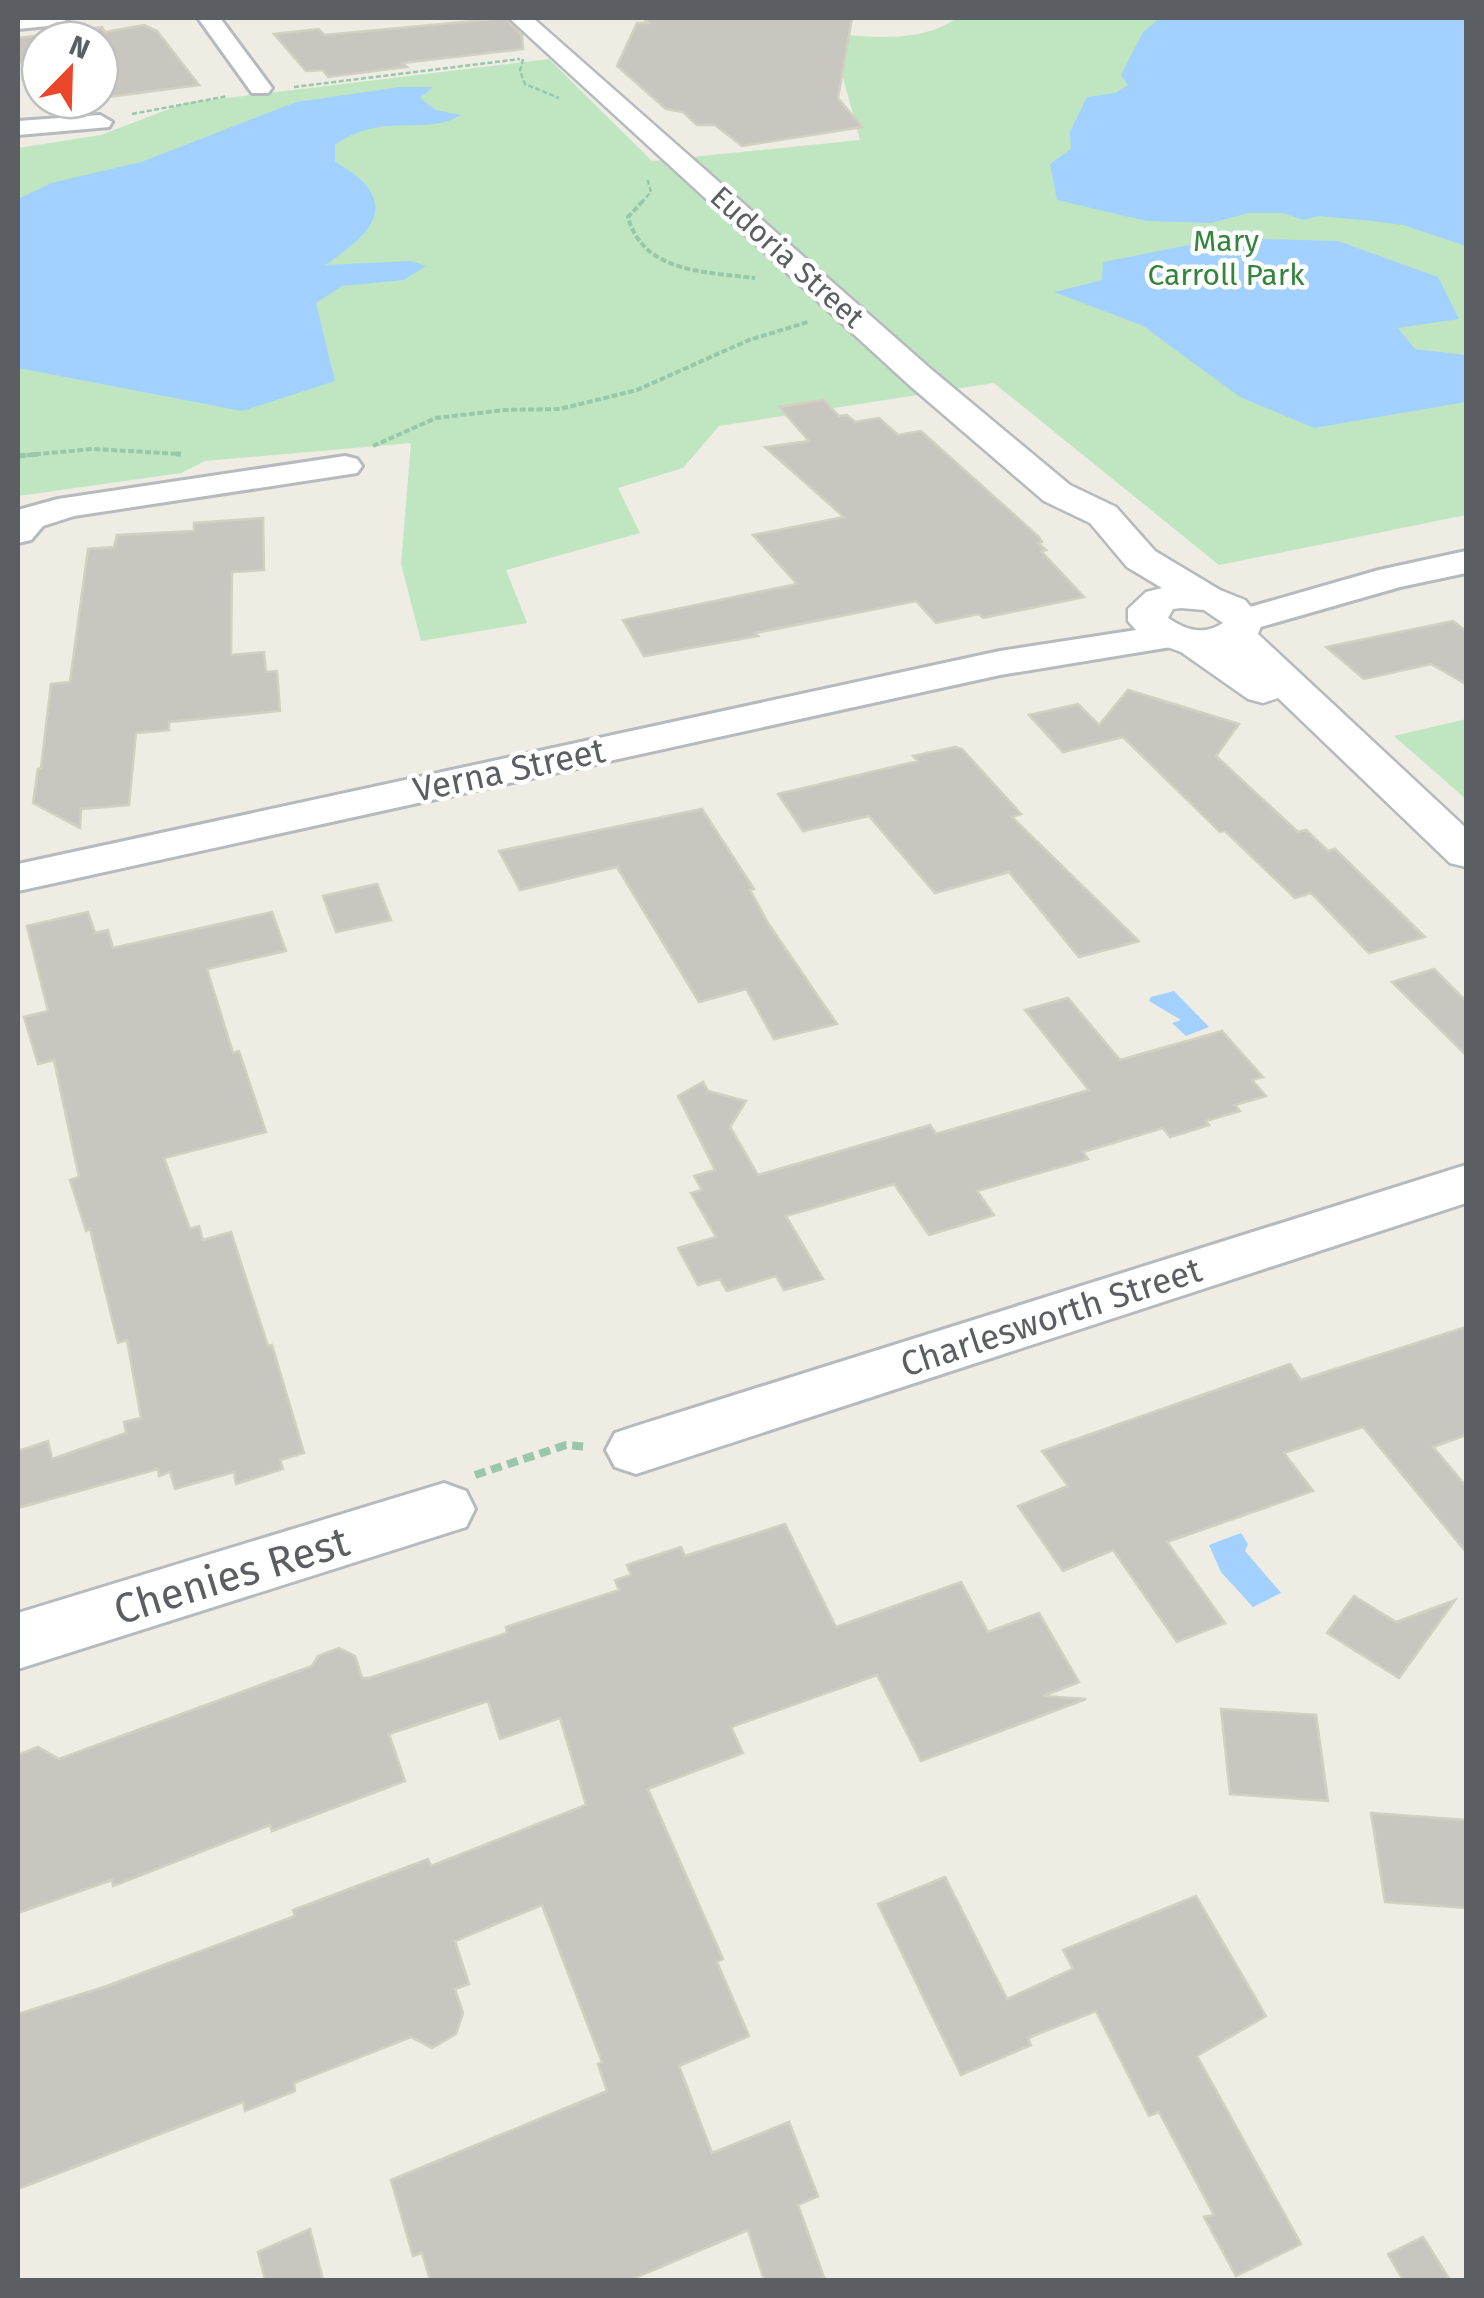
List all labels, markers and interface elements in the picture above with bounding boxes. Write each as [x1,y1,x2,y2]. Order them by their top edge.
north arrow [20,20,120,120]
text: N [65,29,95,66]
street label: Eudoria Street [703,179,871,335]
park label: Mary Carroll Park [1147,223,1305,293]
street label: Verna Street [409,729,609,811]
street label: Charlesworth Street [895,1248,1207,1385]
street label: Chenies Rest [108,1516,356,1635]

